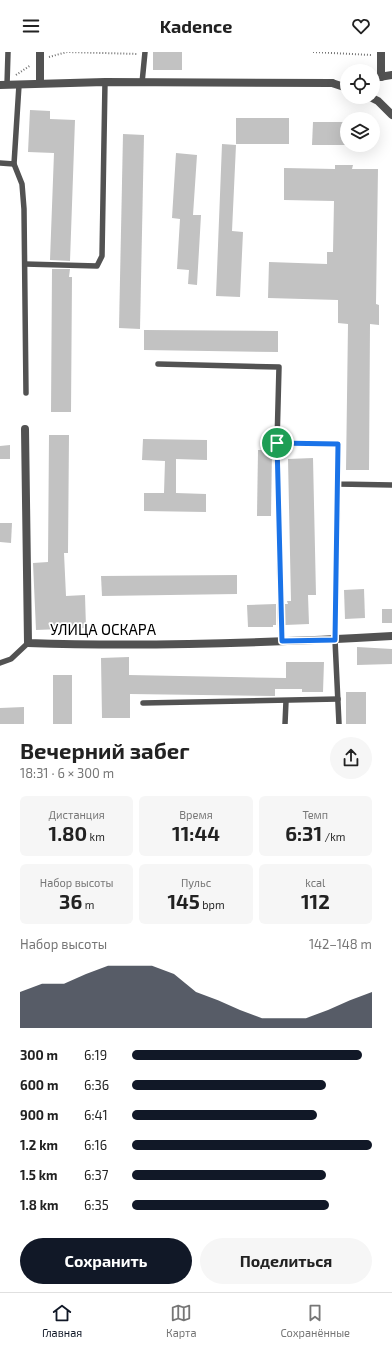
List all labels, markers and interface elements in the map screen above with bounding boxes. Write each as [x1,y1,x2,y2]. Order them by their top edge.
icon: menu [20,15,42,37]
text: Kadence [160,15,232,37]
icon: heart [350,15,372,37]
map controls [340,64,380,152]
button: locate [340,64,380,104]
button: layers [340,112,380,152]
pin [260,426,294,460]
icon: arrive [266,432,288,454]
street label: УЛИЦА ОСКАРА [50,620,157,638]
text: Вечерний забег [20,737,189,763]
button: share [330,737,372,779]
text: 18:31 · 6 × 300 m [20,765,114,781]
text: Дистанция [49,808,105,821]
text: Время [179,808,213,821]
text: Темп [302,808,328,821]
text: 1.80 [49,821,87,845]
text: 11:44 [172,821,220,845]
text: 6:31 [285,821,322,845]
text: km [87,830,105,843]
text: /km [322,830,345,843]
text: Набор высоты [40,876,114,889]
text: Пульс [181,876,211,889]
text: kcal [305,876,325,889]
text: 36 [59,889,82,913]
text: 145 [167,889,200,913]
text: 112 [301,889,330,913]
text: m [82,898,94,911]
text: bpm [200,898,225,911]
text: Набор высоты [20,936,107,952]
text: 142–148 m [309,936,372,952]
text: 300 m [20,1047,58,1063]
text: 6:19 [84,1047,107,1063]
text: 600 m [20,1077,58,1093]
text: 6:36 [84,1077,109,1093]
text: 900 m [20,1107,58,1123]
text: 6:41 [84,1107,108,1123]
text: 1.2 km [20,1137,58,1153]
text: 6:16 [84,1137,107,1153]
text: 1.5 km [20,1167,58,1183]
text: 6:37 [84,1167,108,1183]
text: 1.8 km [20,1197,58,1213]
text: 6:35 [84,1197,109,1213]
button: Сохранить [20,1238,192,1284]
button: Поделиться [200,1238,372,1284]
tab: Главная [42,1302,82,1339]
tab: Карта [166,1302,197,1339]
tab: Сохранённые [280,1302,350,1339]

